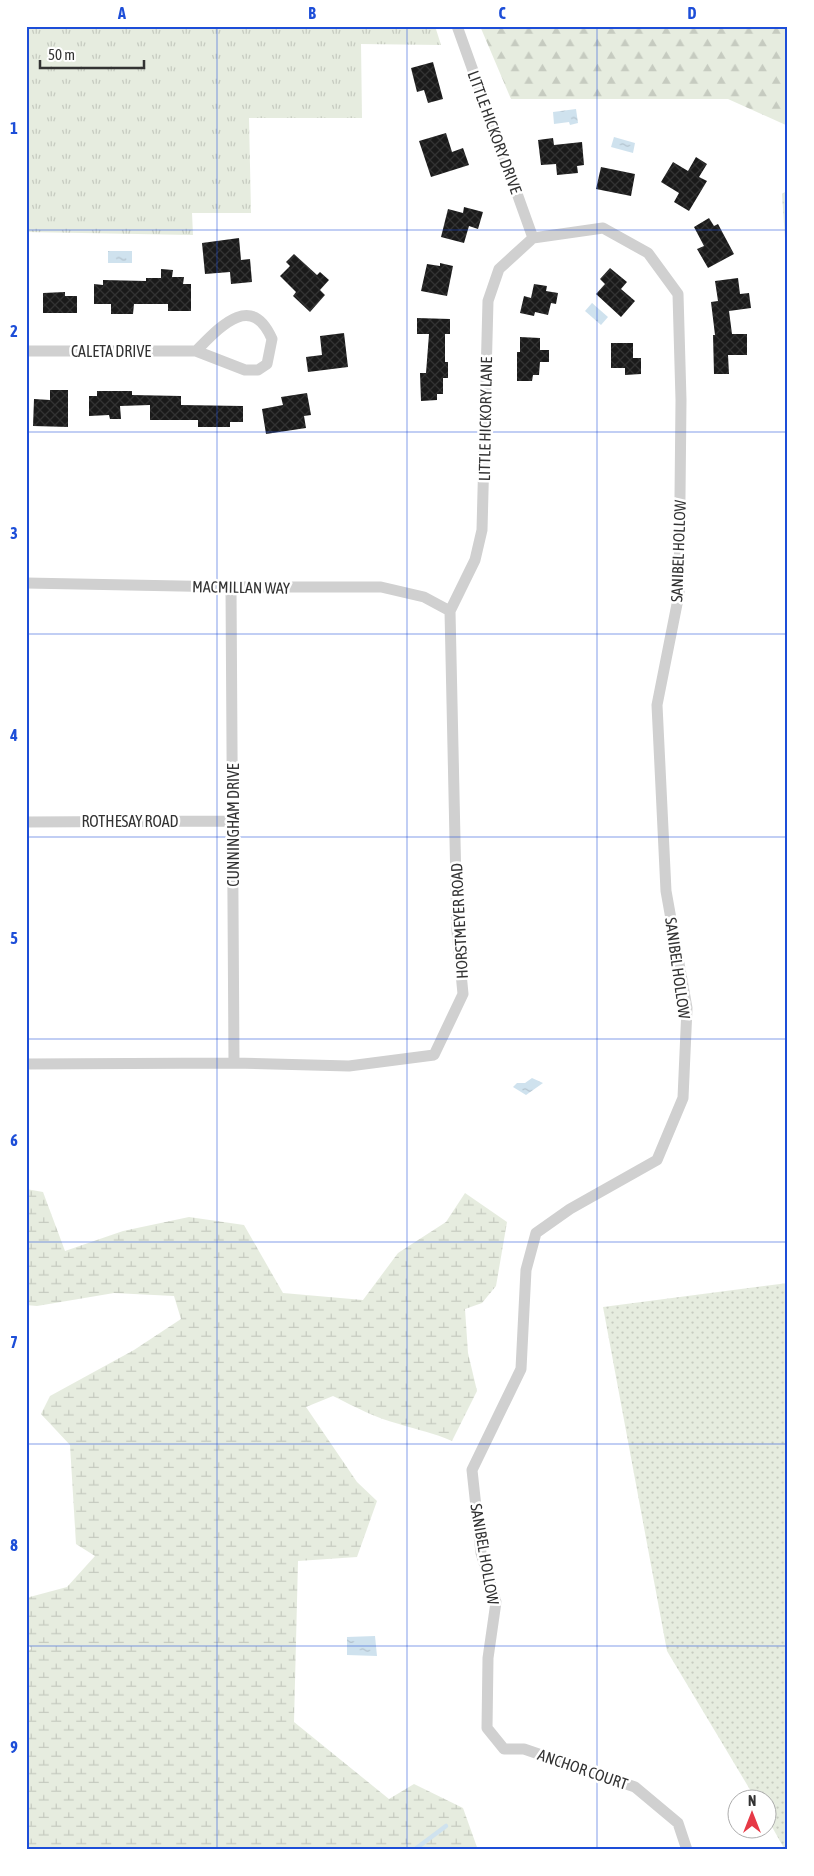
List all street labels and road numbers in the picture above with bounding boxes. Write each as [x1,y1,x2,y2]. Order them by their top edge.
street label: LITTLE HICKORY DRIVE [464,68,526,196]
street label: CALETA DRIVE [71,342,151,360]
street label: LITTLE HICKORY LANE [475,357,495,481]
street label: SANIBEL HOLLOW [667,499,689,602]
street label: MACMILLAN WAY [192,577,291,597]
street label: CUNNINGHAM DRIVE [224,763,242,887]
street label: ROTHESAY ROAD [81,812,179,830]
street label: HORSTMEYER ROAD [447,863,471,979]
street label: SANIBEL HOLLOW [662,916,694,1020]
street label: SANIBEL HOLLOW [467,1502,503,1606]
street label: ANCHOR COURT [536,1745,630,1793]

